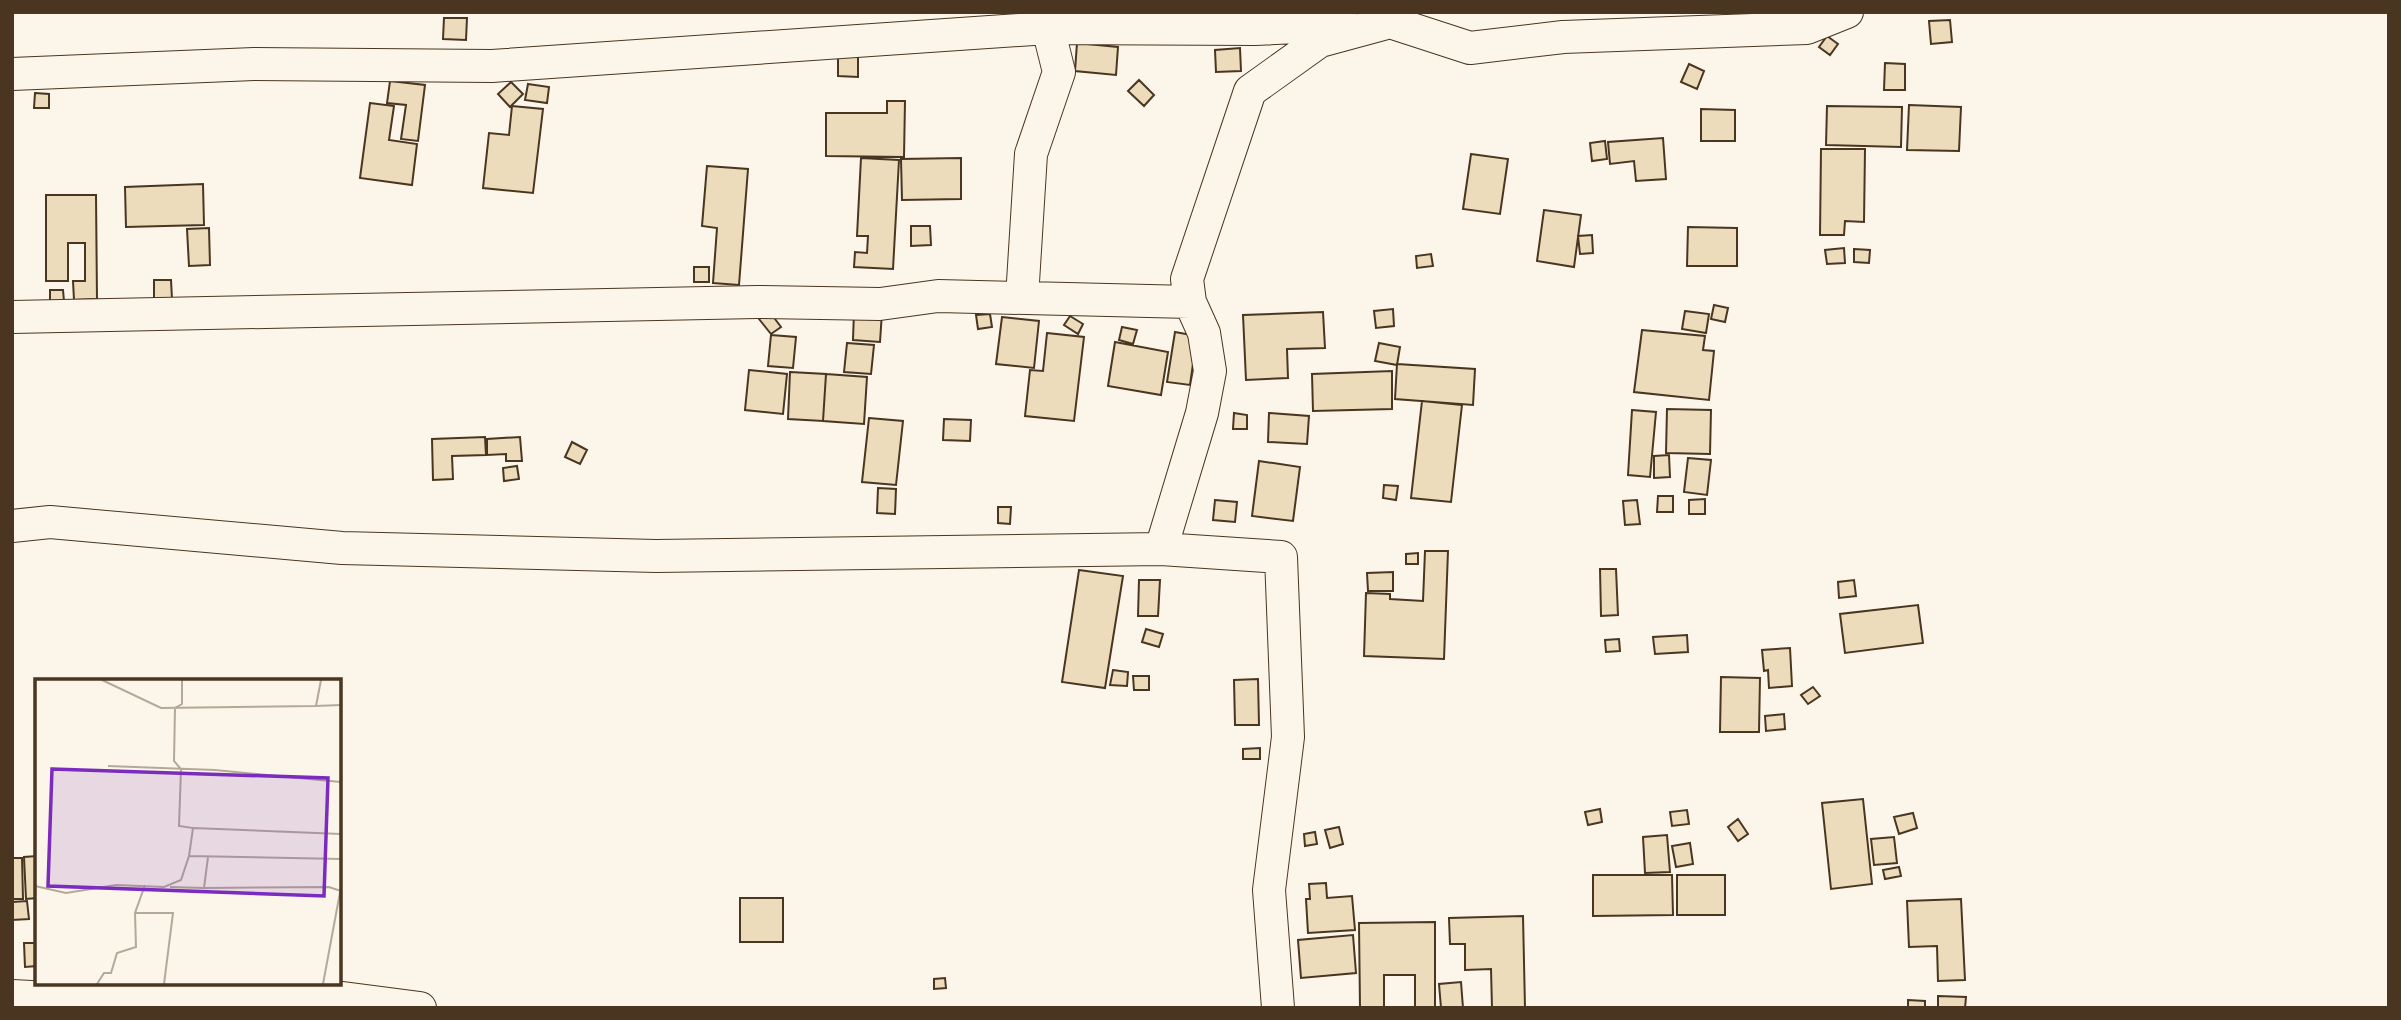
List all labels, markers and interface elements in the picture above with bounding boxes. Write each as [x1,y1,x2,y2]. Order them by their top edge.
inset map [35,679,341,985]

